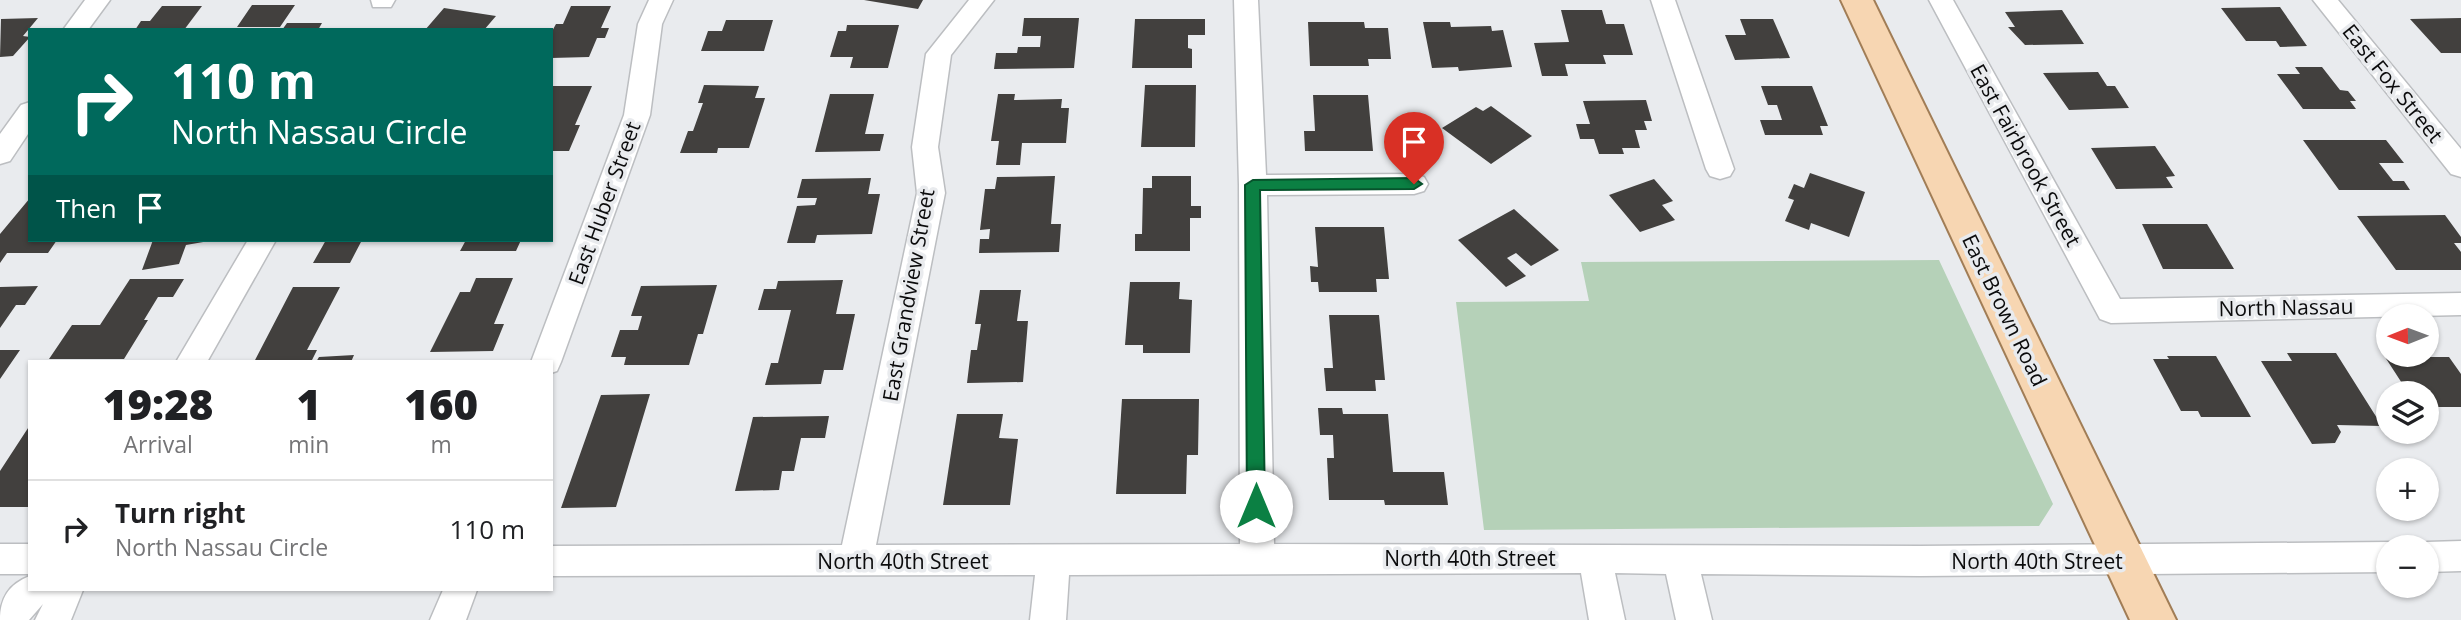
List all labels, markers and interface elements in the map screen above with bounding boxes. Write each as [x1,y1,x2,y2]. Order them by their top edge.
street label: East Fox Street [2337,18,2449,148]
text: 110 m [171,47,316,113]
icon: right [56,56,147,147]
street label: East Fairbrook Street [1964,59,2088,251]
text: North Nassau Circle [171,110,468,153]
pin [1384,112,1444,184]
street label: East Huber Street [561,117,647,289]
icon: arrive [1395,123,1433,161]
street label: East Grandview Street [876,186,940,404]
icon: arrive [131,189,169,227]
text: Then [56,190,117,226]
street label: East Brown Road [1956,229,2054,391]
street label: North Nassau [2218,292,2354,322]
north arrow [2376,304,2440,368]
map controls [2376,304,2439,598]
text: 19:28 [103,375,213,432]
text: 1 [297,375,321,432]
text: 160 [404,375,478,432]
button: layers [2376,381,2439,444]
text: Arrival [124,428,193,460]
text: min [288,428,329,460]
text: m [431,428,452,460]
button: + [2376,458,2439,521]
position arrow [1219,469,1293,543]
text: Turn right [115,495,246,531]
icon: right [56,510,94,548]
text: 110 m [450,511,525,547]
text: North Nassau Circle [115,531,328,563]
button: − [2376,535,2439,598]
street label: North 40th Street [1384,544,1556,572]
street label: North 40th Street [817,547,989,575]
street label: North 40th Street [1951,547,2123,575]

